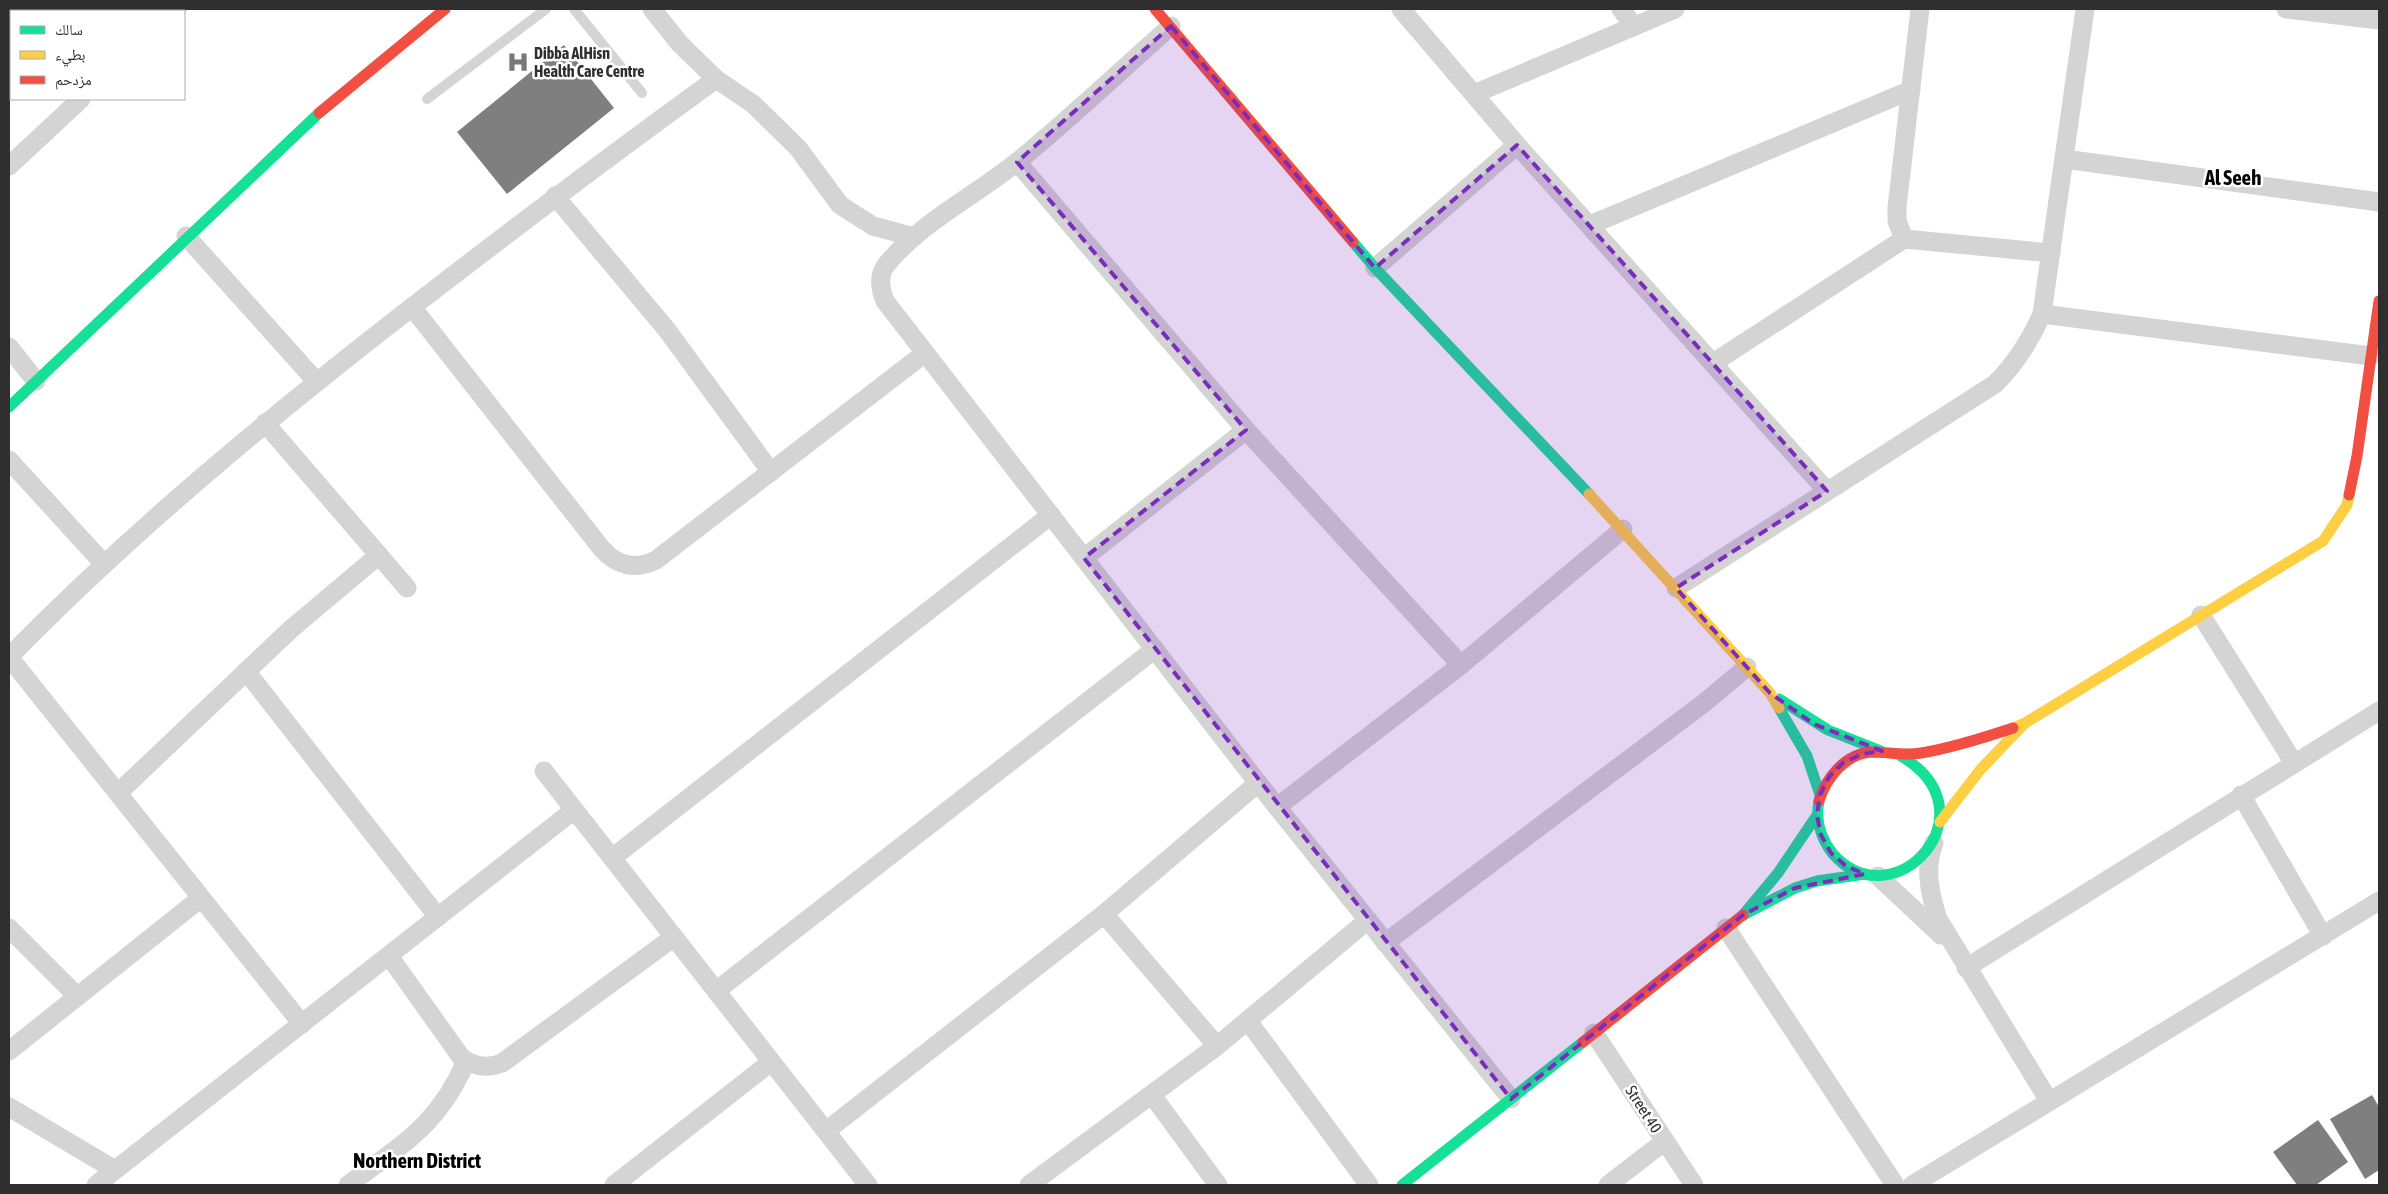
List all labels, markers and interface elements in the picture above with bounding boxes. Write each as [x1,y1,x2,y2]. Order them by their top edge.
legend [10,10,185,100]
text: سالك [55,21,83,38]
place label: Dibba AlHisn Health Care Centre [534,44,644,80]
text: بطيء [55,46,85,67]
hospital icon: Dibba AlHisn Health Care Centre [505,49,531,75]
text: مزدحم [55,71,92,90]
district label: Al Seeh [2204,165,2261,189]
street label: Street 40 [1622,1082,1666,1136]
district label: Northern District [353,1148,481,1172]

